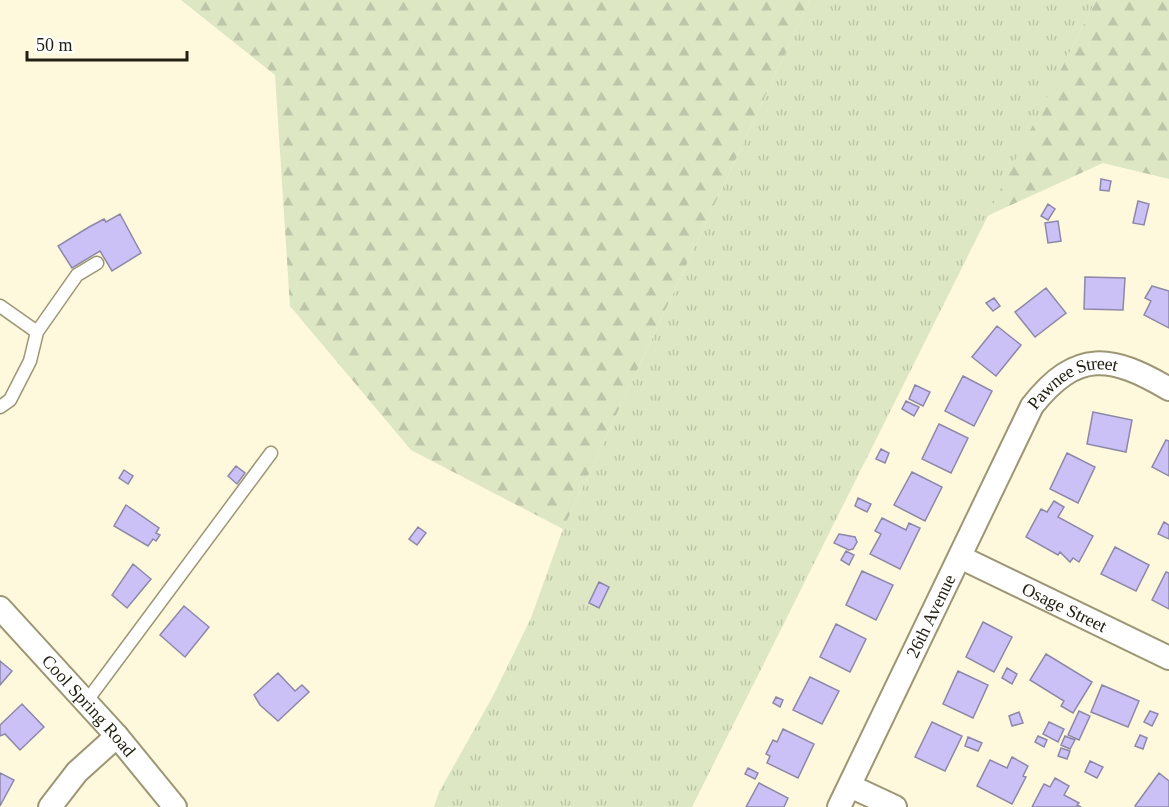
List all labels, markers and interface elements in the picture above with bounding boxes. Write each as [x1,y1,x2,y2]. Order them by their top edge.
scale bar [27,24,188,62]
text: 50 m [36,35,73,55]
street label: Pawnee Street [1023,353,1120,413]
street label: 26th Avenue [902,571,960,661]
street label: Osage Street [1019,579,1110,636]
street label: Cool Spring Road [38,651,140,761]

